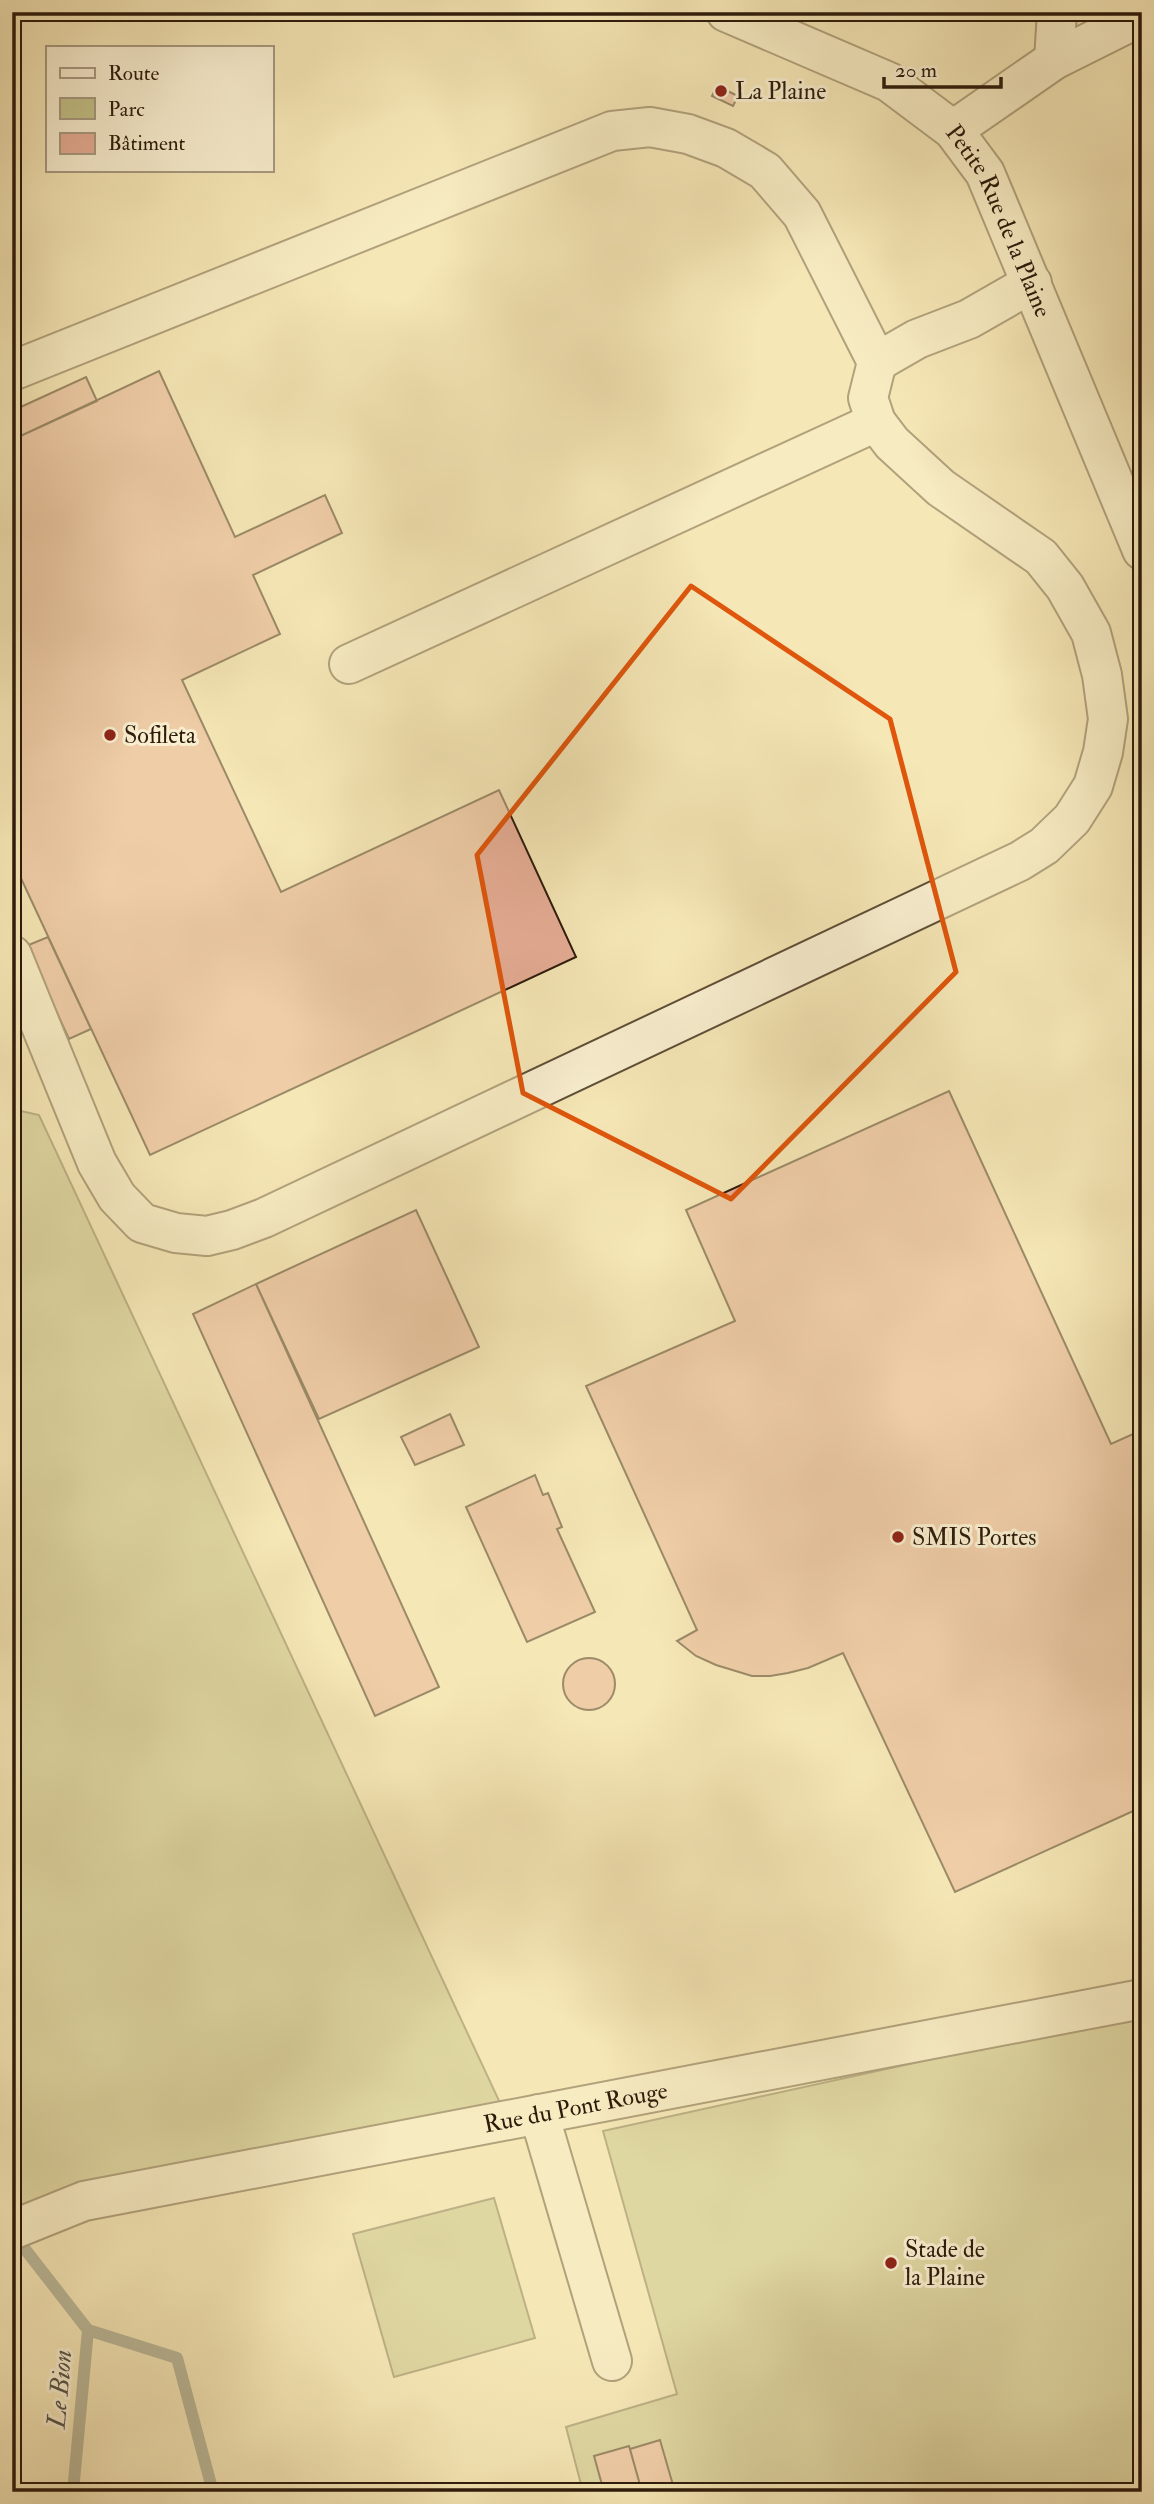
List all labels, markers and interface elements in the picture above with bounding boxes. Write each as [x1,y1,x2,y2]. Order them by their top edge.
legend [46,46,273,172]
scale bar [884,46,1002,90]
text: 20 m [895,57,937,84]
text: Route [108,60,160,87]
place label: La Plaine [735,76,826,107]
marker: La Plaine [713,83,729,99]
text: Parc [108,96,145,123]
street label: Petite Rue de la Plaine [939,118,1059,322]
text: Bâtiment [108,130,185,157]
place label: Sofileta [124,720,197,751]
marker: Sofileta [102,727,118,743]
place label: SMIS Portes [912,1522,1037,1553]
marker: SMIS Portes [890,1529,906,1545]
street label: Rue du Pont Rouge [481,2074,670,2140]
place label: Stade de la Plaine [905,2234,985,2293]
marker: Stade de la Plaine [883,2255,899,2271]
water label: Le Bion [41,2348,79,2431]

